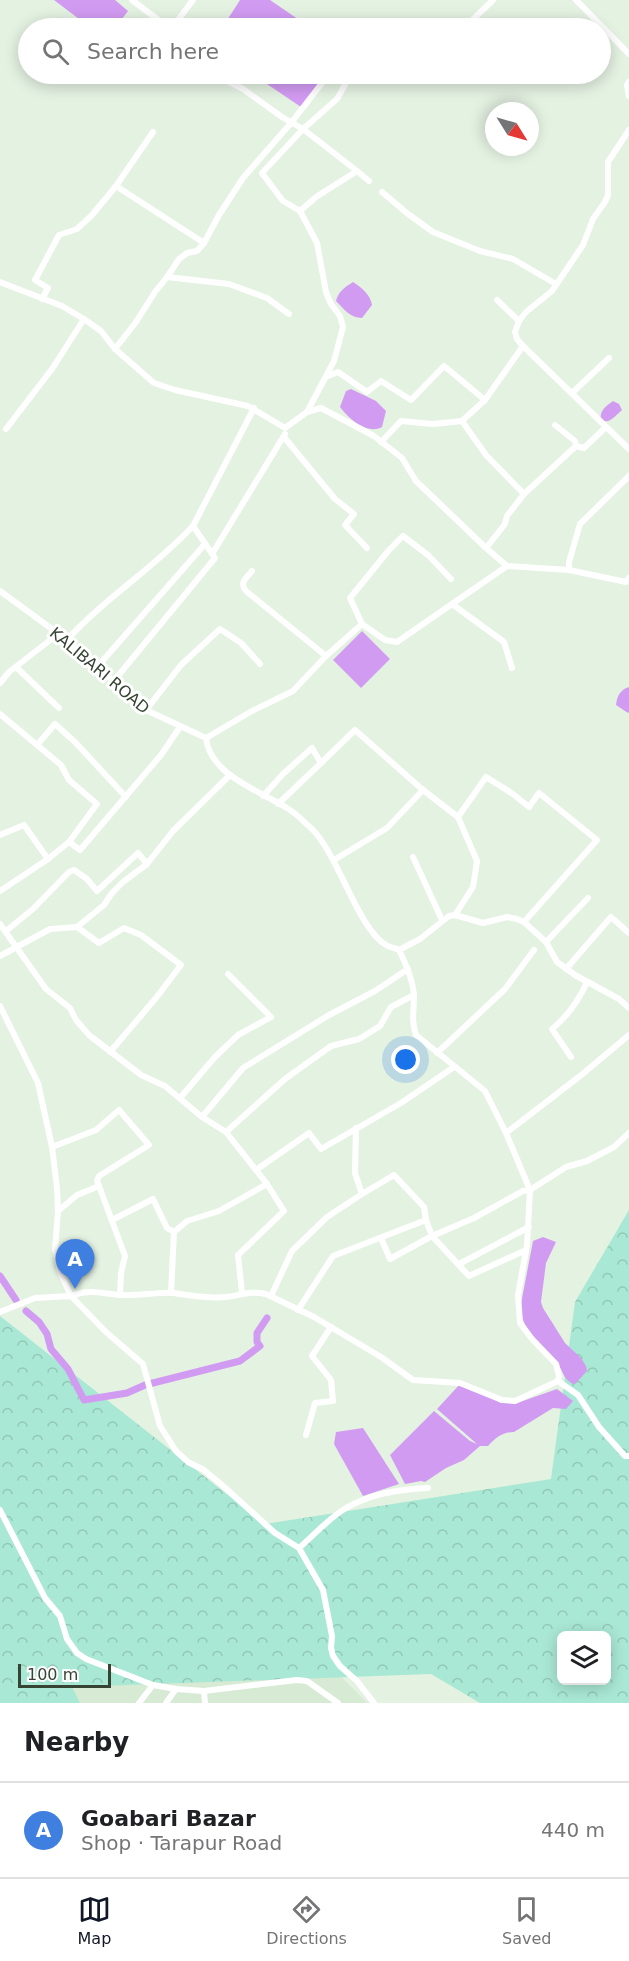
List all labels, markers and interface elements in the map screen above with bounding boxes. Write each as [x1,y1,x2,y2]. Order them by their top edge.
search box [18,18,611,84]
icon: search [39,35,72,68]
text: Search here [87,39,219,64]
north arrow [485,102,539,156]
street label: KALIBARI ROAD [46,623,153,718]
your location [391,1045,420,1074]
pin: A [56,1240,94,1289]
map controls [557,1631,611,1685]
button: layers [557,1631,611,1685]
scale bar [18,1661,111,1688]
text: 100 m [27,1665,78,1684]
text: Nearby [24,1727,129,1757]
text: Goabari Bazar [81,1806,256,1831]
text: A [36,1818,51,1842]
text: 440 m [541,1818,605,1842]
text: Shop · Tarapur Road [81,1831,282,1855]
tab: Map [78,1893,111,1948]
tab: Directions [266,1893,347,1948]
tab: Saved [502,1893,551,1948]

